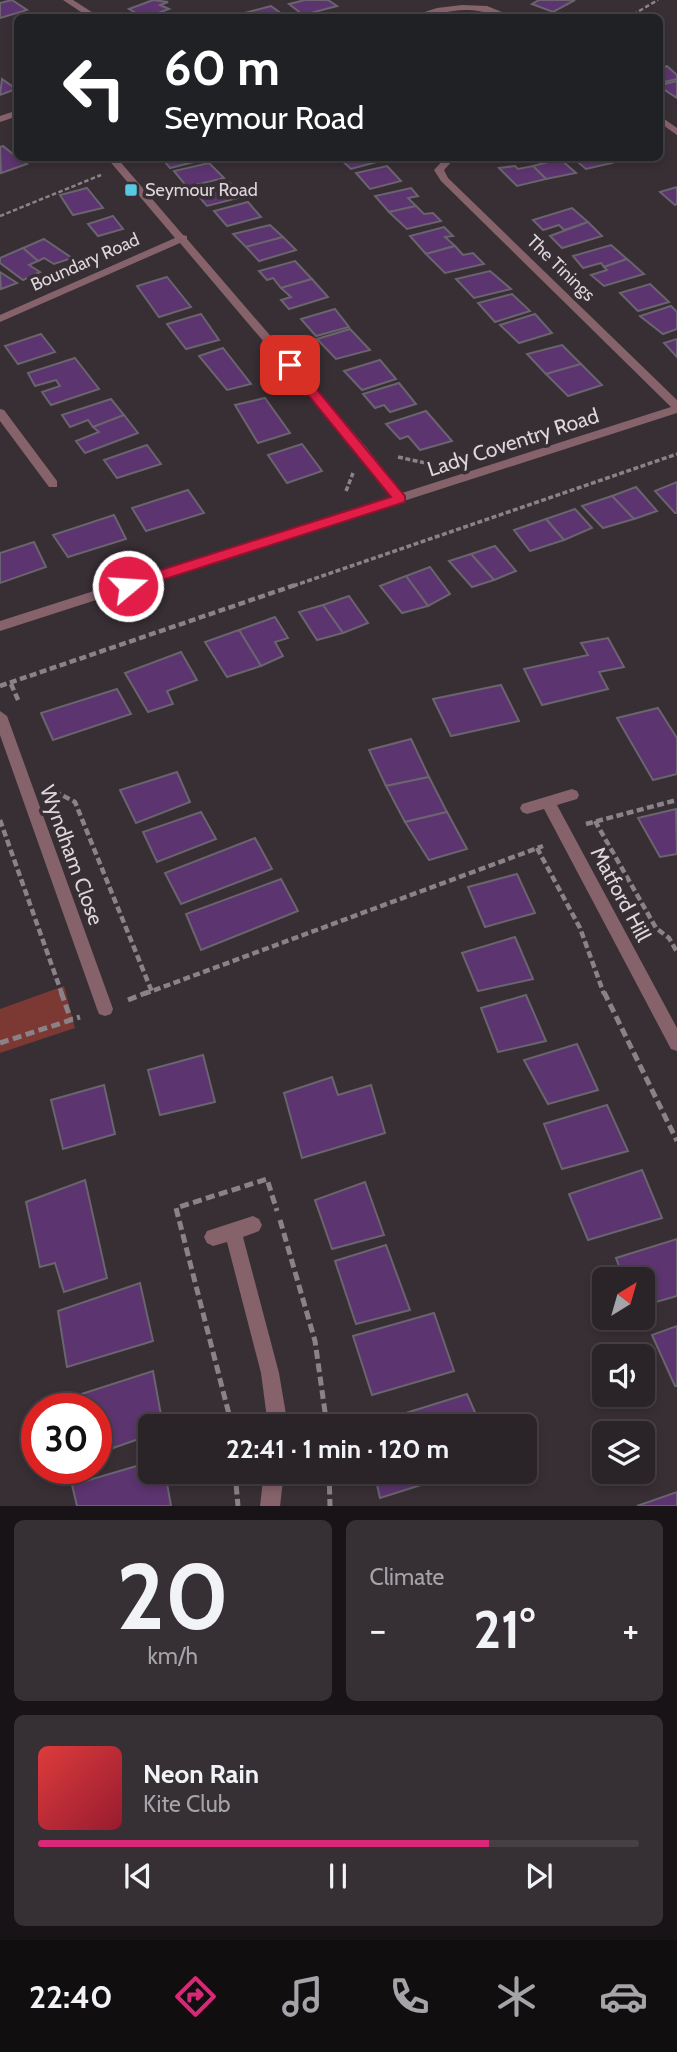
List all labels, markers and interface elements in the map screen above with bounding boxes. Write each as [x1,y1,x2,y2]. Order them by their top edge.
text: 60 m [164,38,280,97]
icon: left [49,42,140,133]
text: Seymour Road [164,98,364,137]
place label: Seymour Road [145,179,258,201]
marker: Seymour Road [123,182,139,198]
street label: Boundary Road [27,228,143,296]
street label: The Tinings [522,230,600,306]
pin [260,335,320,395]
icon: arrive [271,346,309,384]
street label: Lady Coventry Road [424,403,602,481]
position arrow [91,549,165,623]
street label: Wyndham Close [35,782,109,929]
street label: Matford Hill [586,842,656,946]
north arrow [592,1267,654,1330]
map controls [592,1267,655,1484]
button: sound [592,1344,655,1407]
speed limit sign: 30 [21,1393,112,1484]
button: layers [592,1421,655,1484]
text: 22:41 · 1 min · 120 m [226,1433,449,1465]
text: 20 [117,1541,229,1652]
text: Climate [370,1563,444,1591]
text: 21° [473,1598,535,1661]
text: − [370,1606,386,1653]
text: + [622,1606,639,1653]
text: km/h [148,1642,198,1670]
text: Neon Rain [143,1758,259,1790]
text: Kite Club [143,1790,230,1818]
icon: previous [119,1857,157,1895]
icon: pause [319,1857,357,1895]
icon: next [520,1857,558,1895]
icon: directions [171,1972,220,2021]
icon: music [278,1972,327,2021]
icon: phone [385,1972,434,2021]
icon: climate [492,1972,541,2021]
icon: car [599,1972,648,2021]
text: 22:40 [29,1977,112,2016]

